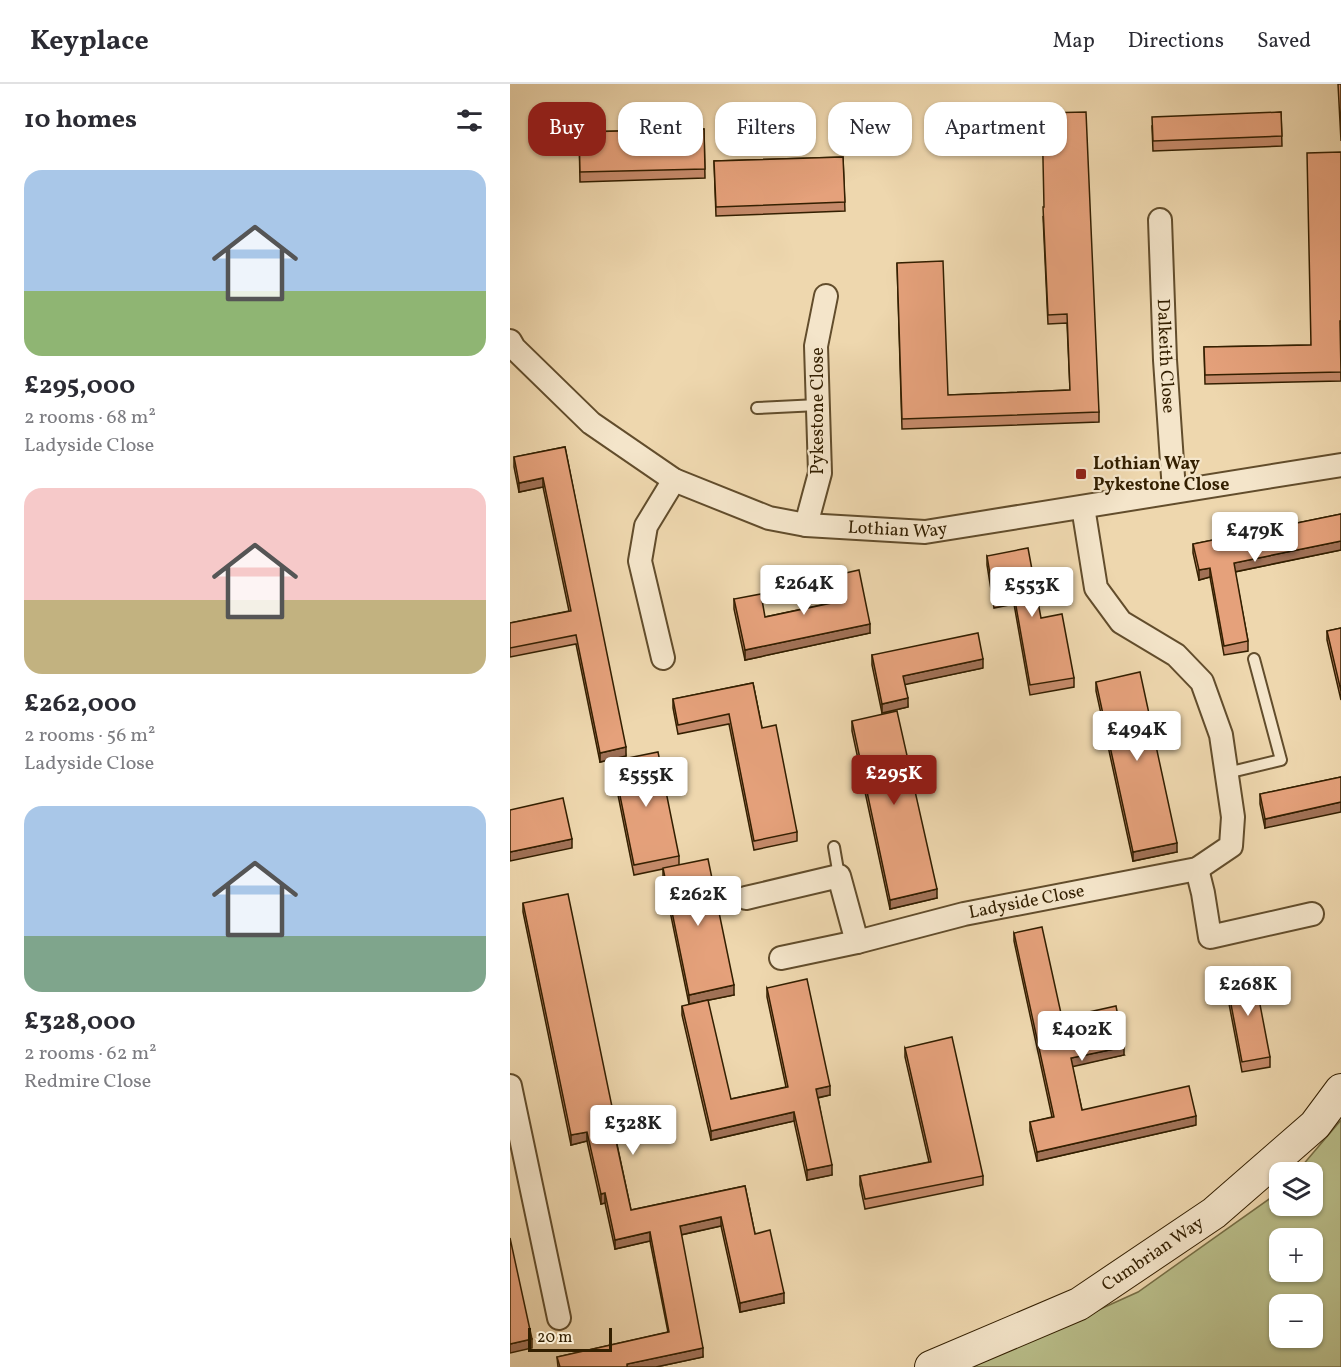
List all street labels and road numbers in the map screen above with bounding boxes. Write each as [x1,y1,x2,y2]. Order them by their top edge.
street label: Dalkeith Close [1150,298,1181,414]
street label: Pykestone Close [806,347,831,475]
street label: Lothian Way [847,515,949,545]
street label: Ladyside Close [967,879,1087,925]
street label: Cumbrian Way [1097,1211,1209,1298]

